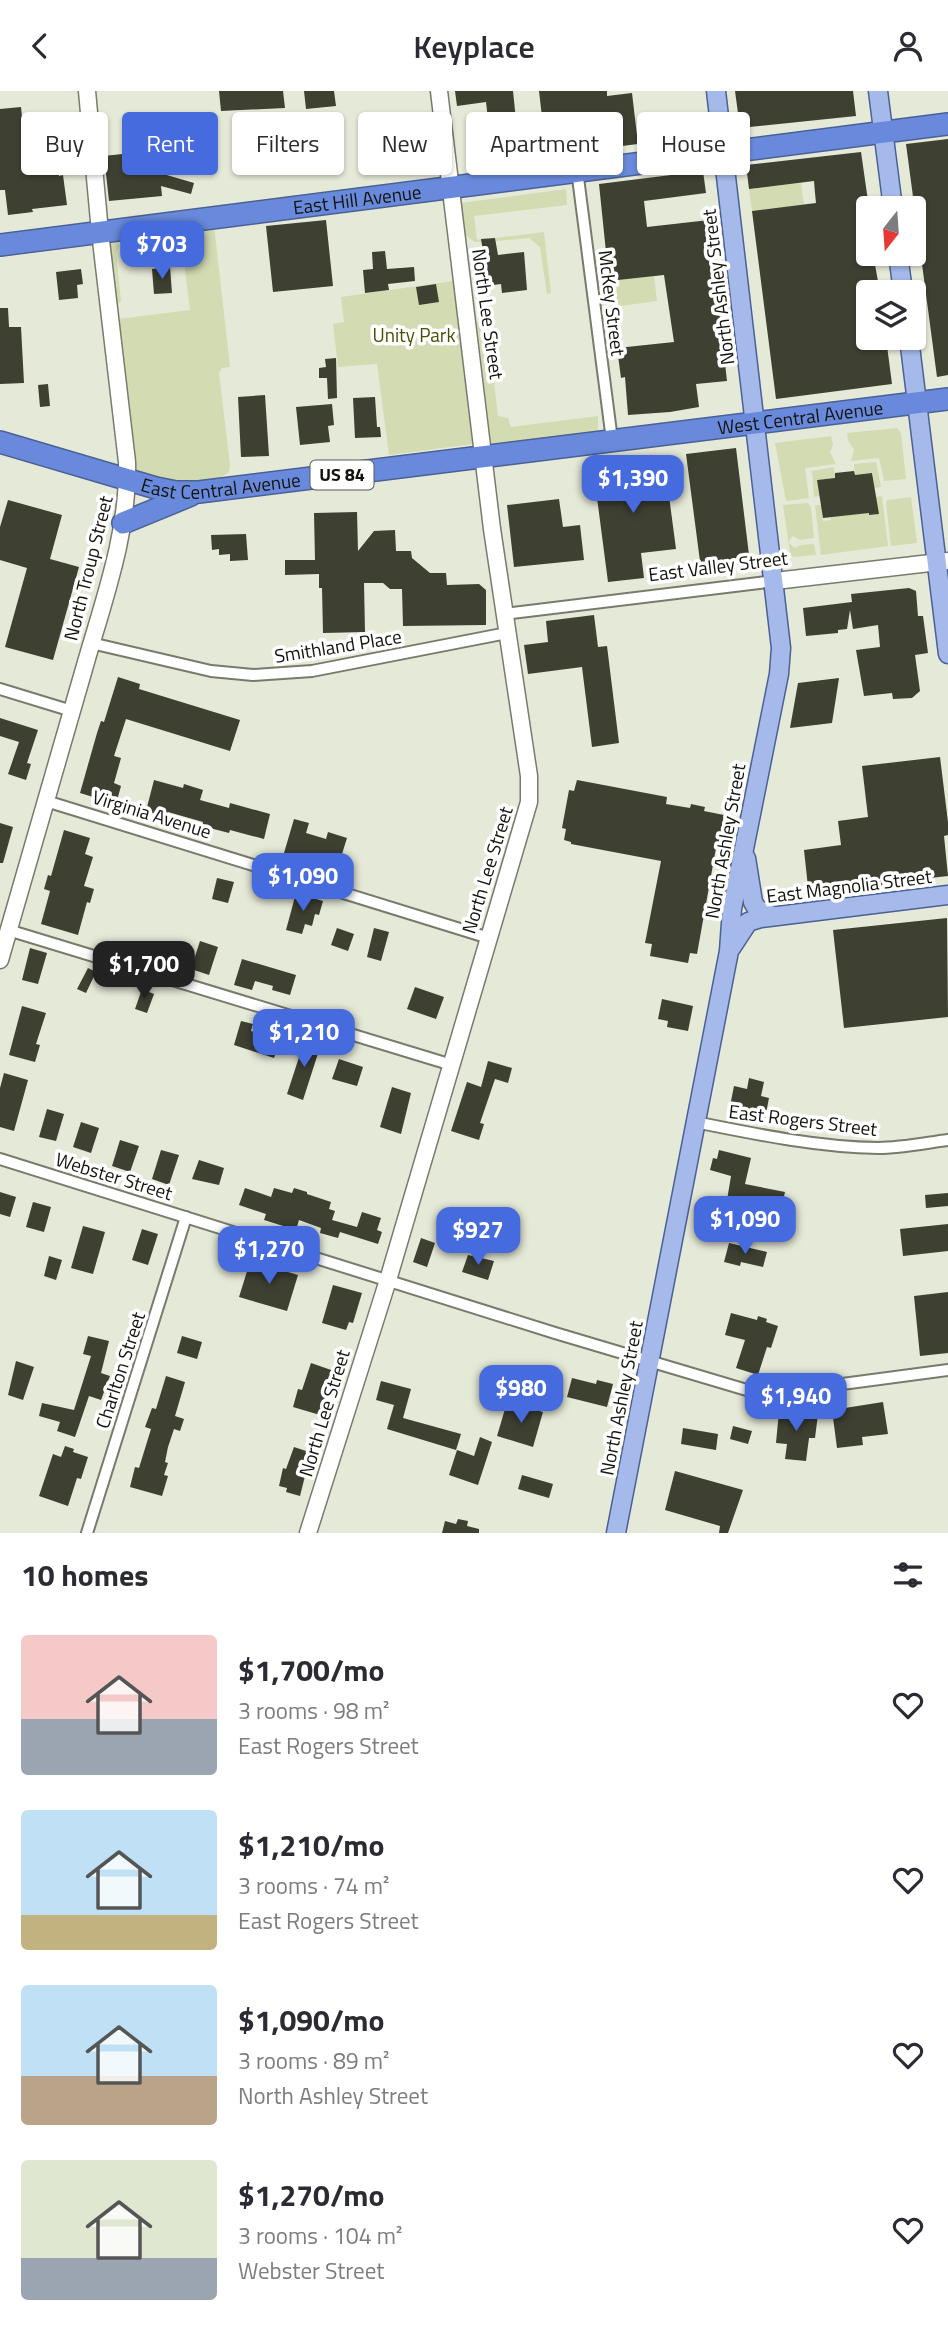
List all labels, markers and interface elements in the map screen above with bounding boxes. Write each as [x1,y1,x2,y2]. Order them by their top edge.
text: Keyplace [413,22,535,70]
icon: back [21,27,59,65]
icon: person [889,27,927,65]
chip: Buy [21,112,108,175]
chip: Rent [122,112,218,175]
chip: Filters [232,112,344,175]
chip: New [358,112,452,175]
chip: Apartment [466,112,623,175]
chip: House [637,112,750,175]
street label: East Hill Avenue [291,176,423,221]
north arrow [856,196,926,266]
map controls [856,196,926,350]
street label: North Ashley Street [694,207,741,367]
pin: $703 [121,221,203,281]
text: $703 [136,226,188,261]
street label: North Lee Street [465,247,512,382]
street label: McKey Street [592,248,633,358]
button: layers [856,280,926,350]
park label: Unity Park [373,320,456,349]
street label: West Central Avenue [716,392,885,441]
pin: $1,390 [576,455,690,515]
text: $1,390 [598,460,668,495]
road number: US 84 [310,461,374,489]
street label: East Central Avenue [138,465,302,506]
street label: North Troup Street [55,492,120,643]
street label: East Valley Street [647,543,790,588]
street label: Smithland Place [272,621,404,670]
street label: North Ashley Street [697,761,752,921]
street label: Virginia Avenue [89,782,215,845]
street label: North Lee Street [453,802,520,937]
pin: $1,090 [246,853,360,913]
text: $1,090 [268,858,338,893]
street label: East Magnolia Street [765,861,934,910]
pin: $1,700 [87,941,201,1001]
text: $1,700 [109,946,179,981]
pin: $1,210 [247,1009,361,1069]
text: $1,210 [269,1014,339,1049]
street label: East Rogers Street [727,1096,879,1143]
street label: Webster Street [52,1144,176,1207]
pin: $1,090 [688,1197,802,1256]
text: $1,090 [710,1201,780,1236]
pin: $927 [437,1207,519,1267]
text: $927 [452,1212,504,1247]
pin: $1,270 [212,1227,326,1286]
text: $1,270 [234,1231,304,1266]
street label: Charlton Street [87,1307,152,1432]
street label: North Ashley Street [591,1318,650,1478]
street label: North Lee Street [290,1345,357,1480]
pin: $980 [480,1365,562,1425]
text: $980 [495,1370,547,1405]
pin: $1,940 [739,1373,853,1433]
text: $1,940 [761,1378,831,1413]
text: 10 homes [21,1552,148,1598]
icon: filters [889,1556,927,1594]
text: $1,700/mo [238,1647,384,1693]
icon: home [77,1663,161,1747]
icon: heart [889,1686,927,1724]
text: 3 rooms · 98 m² [238,1693,389,1728]
text: East Rogers Street [238,1728,419,1763]
text: $1,210/mo [238,1822,384,1868]
icon: home [77,1838,161,1922]
icon: heart [889,1861,927,1899]
text: 3 rooms · 74 m² [238,1868,389,1903]
text: East Rogers Street [238,1903,419,1938]
text: $1,090/mo [238,1997,384,2043]
icon: home [77,2013,161,2097]
icon: heart [889,2036,927,2074]
text: 3 rooms · 89 m² [238,2043,389,2078]
text: North Ashley Street [238,2078,428,2113]
text: $1,270/mo [238,2172,384,2218]
icon: home [77,2188,161,2272]
icon: heart [889,2211,927,2249]
text: 3 rooms · 104 m² [238,2218,402,2253]
text: Webster Street [238,2253,384,2288]

